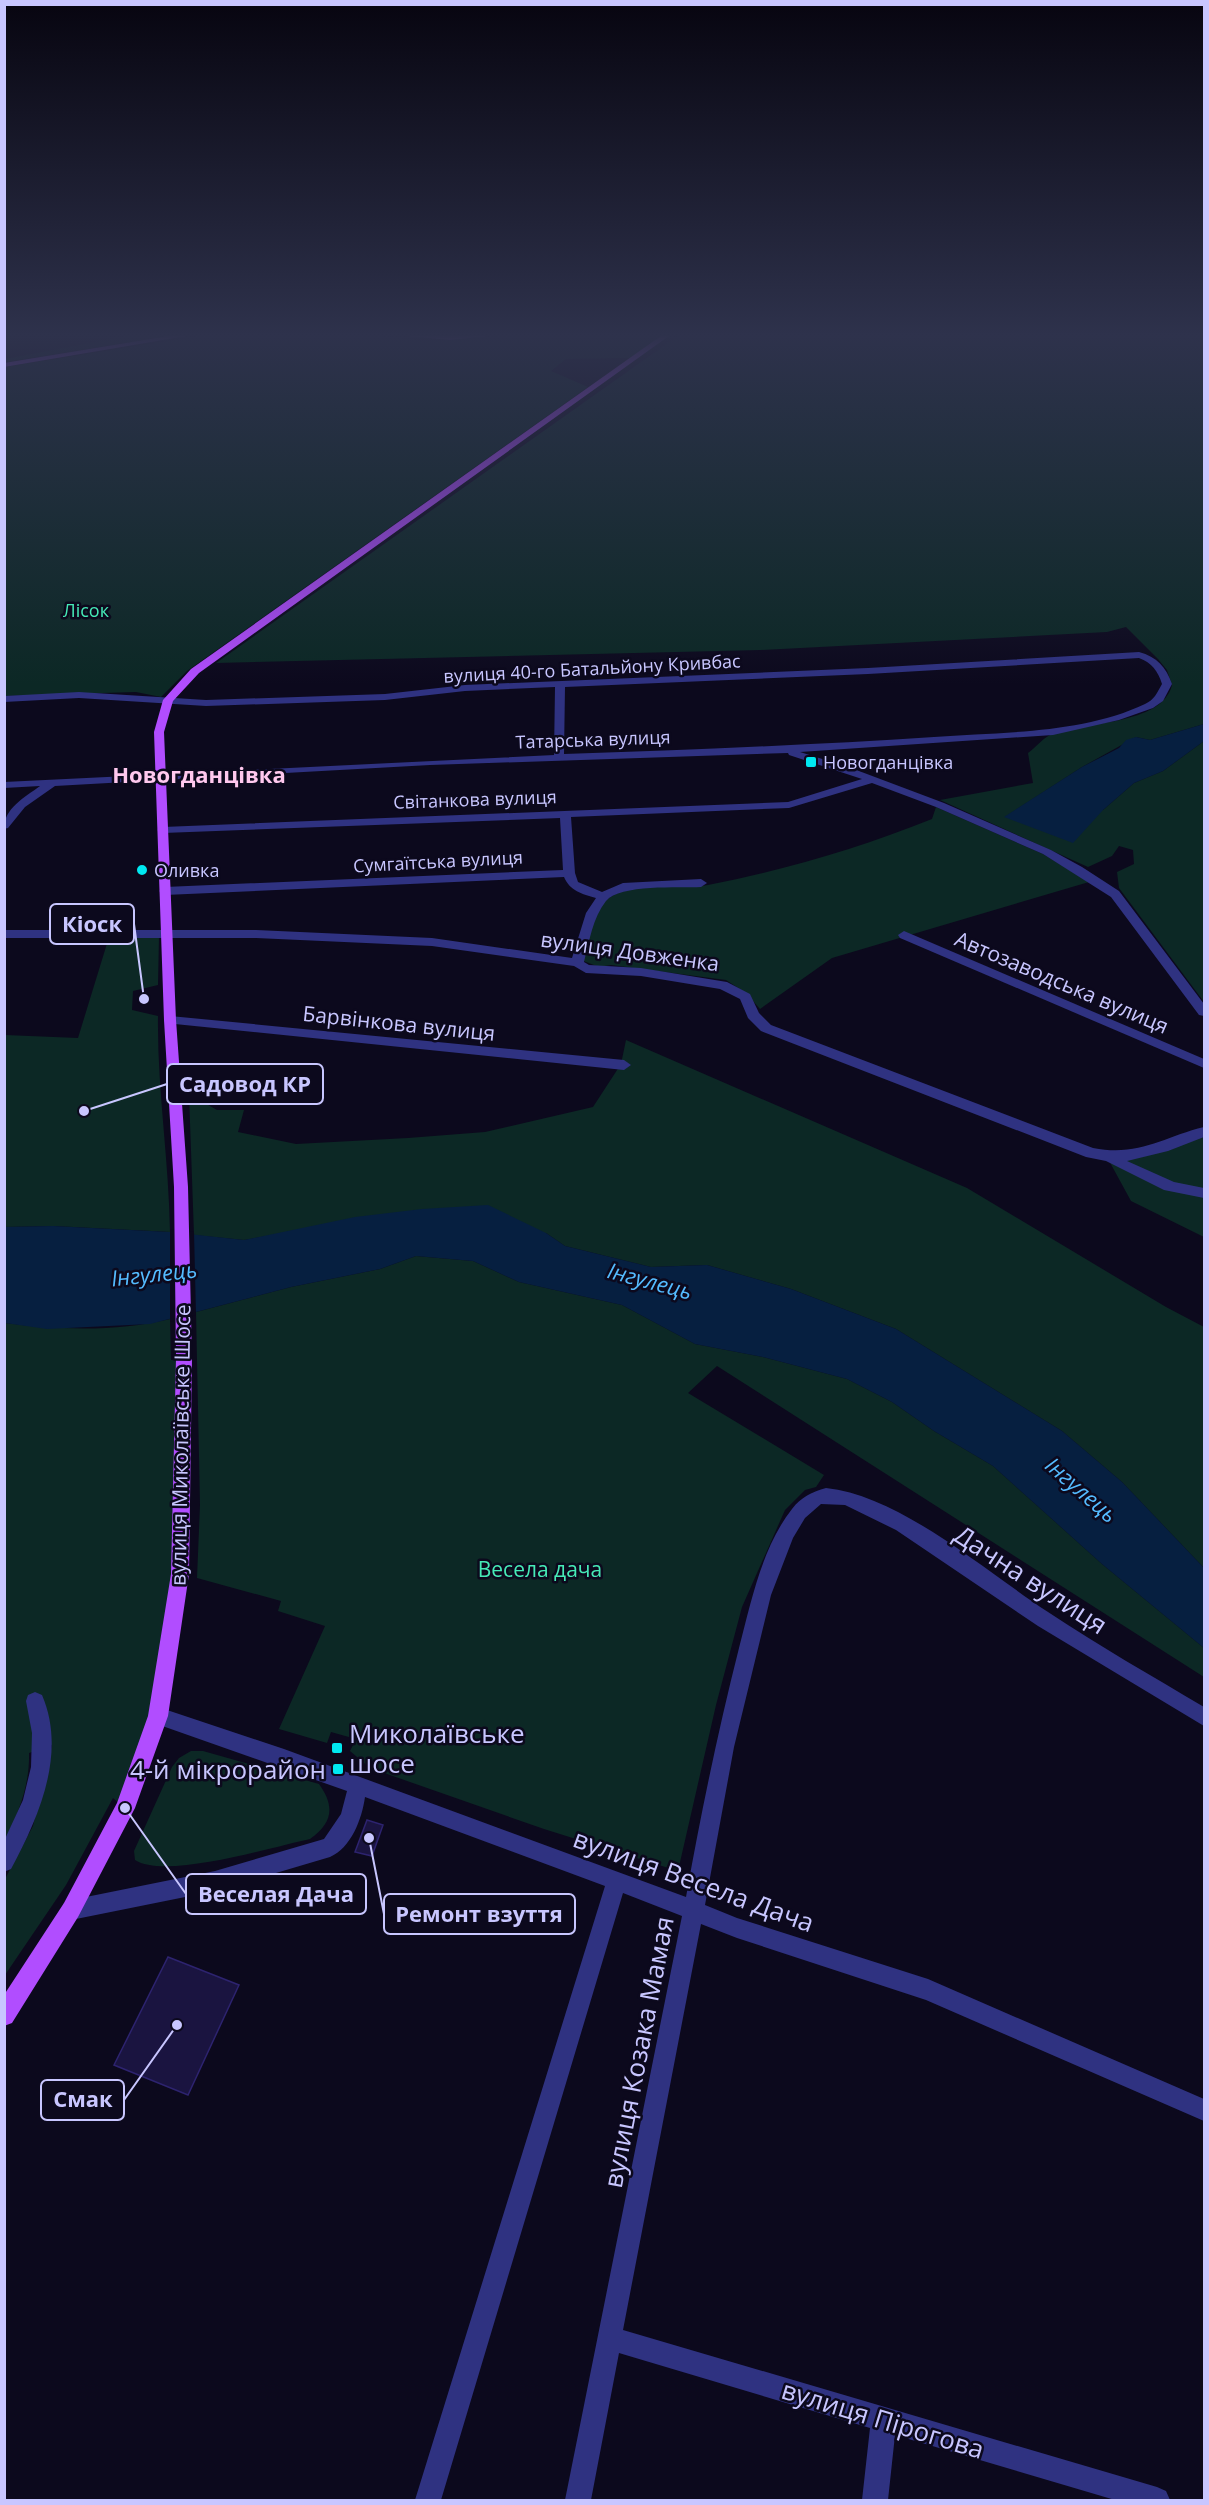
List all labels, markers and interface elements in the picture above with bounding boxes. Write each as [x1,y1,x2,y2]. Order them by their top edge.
park label: Лісок [63,598,110,622]
street label: вулиця 40-го Батальйону Кривбас [443,648,742,688]
street label: Татарська вулиця [515,724,671,754]
place label: Новогданцівка [823,750,953,774]
marker: Новогданцівка [804,755,818,769]
district label: Новогданцівка [112,759,286,789]
street label: Світанкова вулиця [393,784,557,814]
street label: Сумгаїтська вулиця [353,845,523,877]
place label: Оливка [154,858,219,882]
marker: Оливка [135,863,149,877]
callout: Кіоск [50,904,134,944]
text: Кіоск [62,908,122,938]
street label: Автозаводська вулиця [951,924,1173,1040]
street label: вулиця Довженка [539,925,721,977]
street label: Барвінкова вулиця [301,999,497,1047]
callout: Садовод КР [167,1064,323,1104]
text: Садовод КР [179,1068,311,1098]
water label: Інгулець [109,1254,199,1292]
water label: Інгулець [604,1254,696,1306]
street label: вулиця Миколаївське Шосе [164,1304,196,1586]
water label: Інгулець [1040,1449,1124,1529]
street label: Дачна вулиця [948,1516,1114,1642]
park label: Весела дача [478,1555,602,1583]
place label: Миколаївське шосе [349,1715,525,1781]
marker: Миколаївське шосе [330,1741,344,1755]
place label: 4-й мікрорайон [130,1751,326,1787]
marker: 4-й мікрорайон [331,1762,345,1776]
street label: вулиця Весела Дача [569,1820,819,1940]
callout: Веселая Дача [186,1874,366,1914]
text: Веселая Дача [198,1878,354,1908]
callout: Ремонт взуття [384,1894,575,1934]
text: Ремонт взуття [395,1898,563,1928]
street label: вулиця Козака Мамая [594,1913,682,2191]
callout: Смак [41,2080,124,2120]
text: Смак [53,2083,113,2113]
street label: вулиця Пірогова [777,2371,989,2467]

